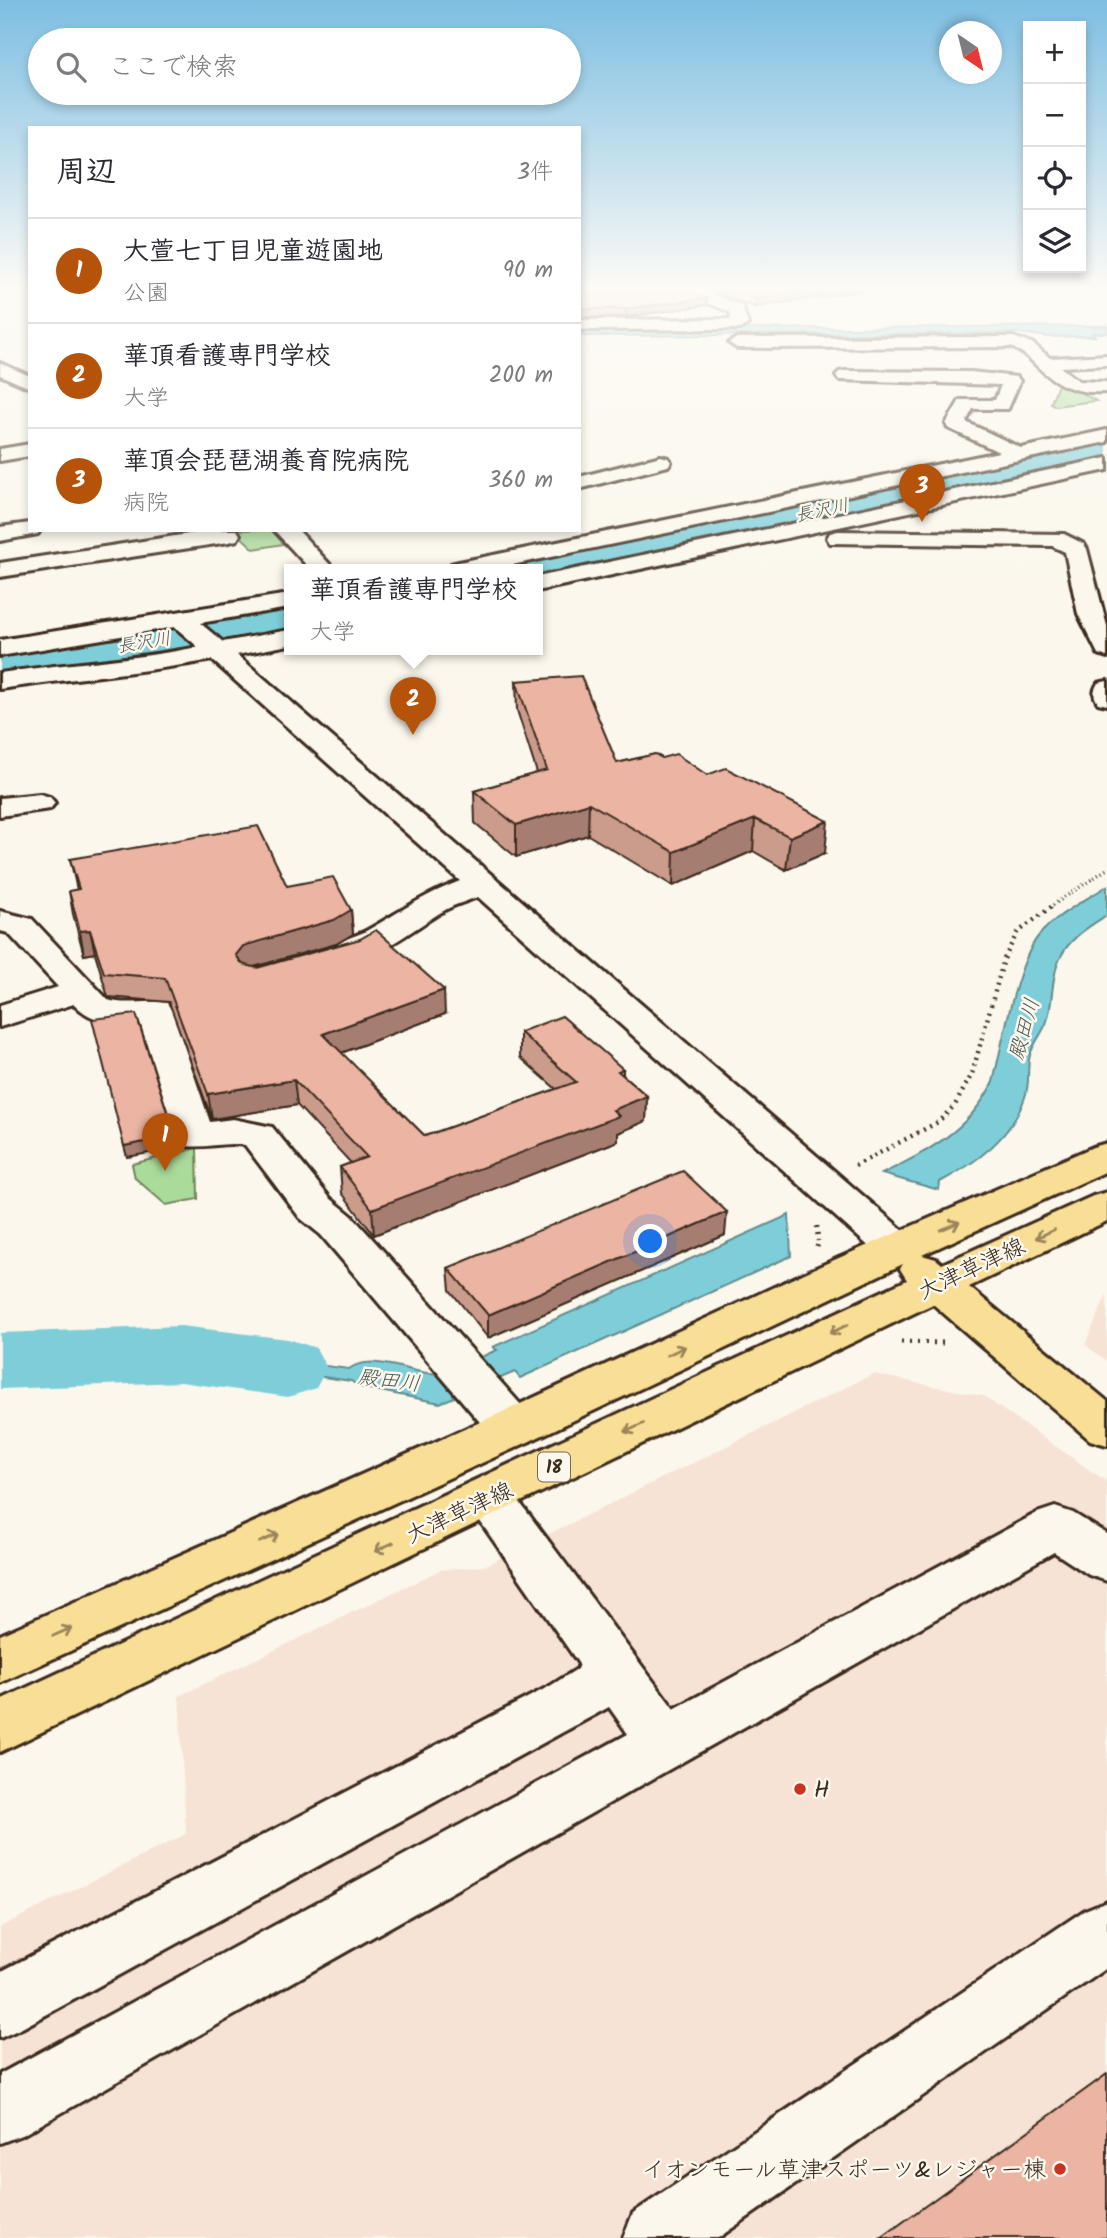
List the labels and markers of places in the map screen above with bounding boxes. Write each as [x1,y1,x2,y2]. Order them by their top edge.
pin: 3 [899,464,945,522]
pin: 2 [390,677,436,735]
pin: 1 [142,1113,188,1171]
place label: H [814,1773,829,1809]
marker: H [792,1781,808,1797]
place label: イオンモール草津スポーツ&レジャー棟 [642,2153,1046,2189]
marker: イオンモール草津スポーツ&レジャー棟 [1052,2161,1068,2177]

